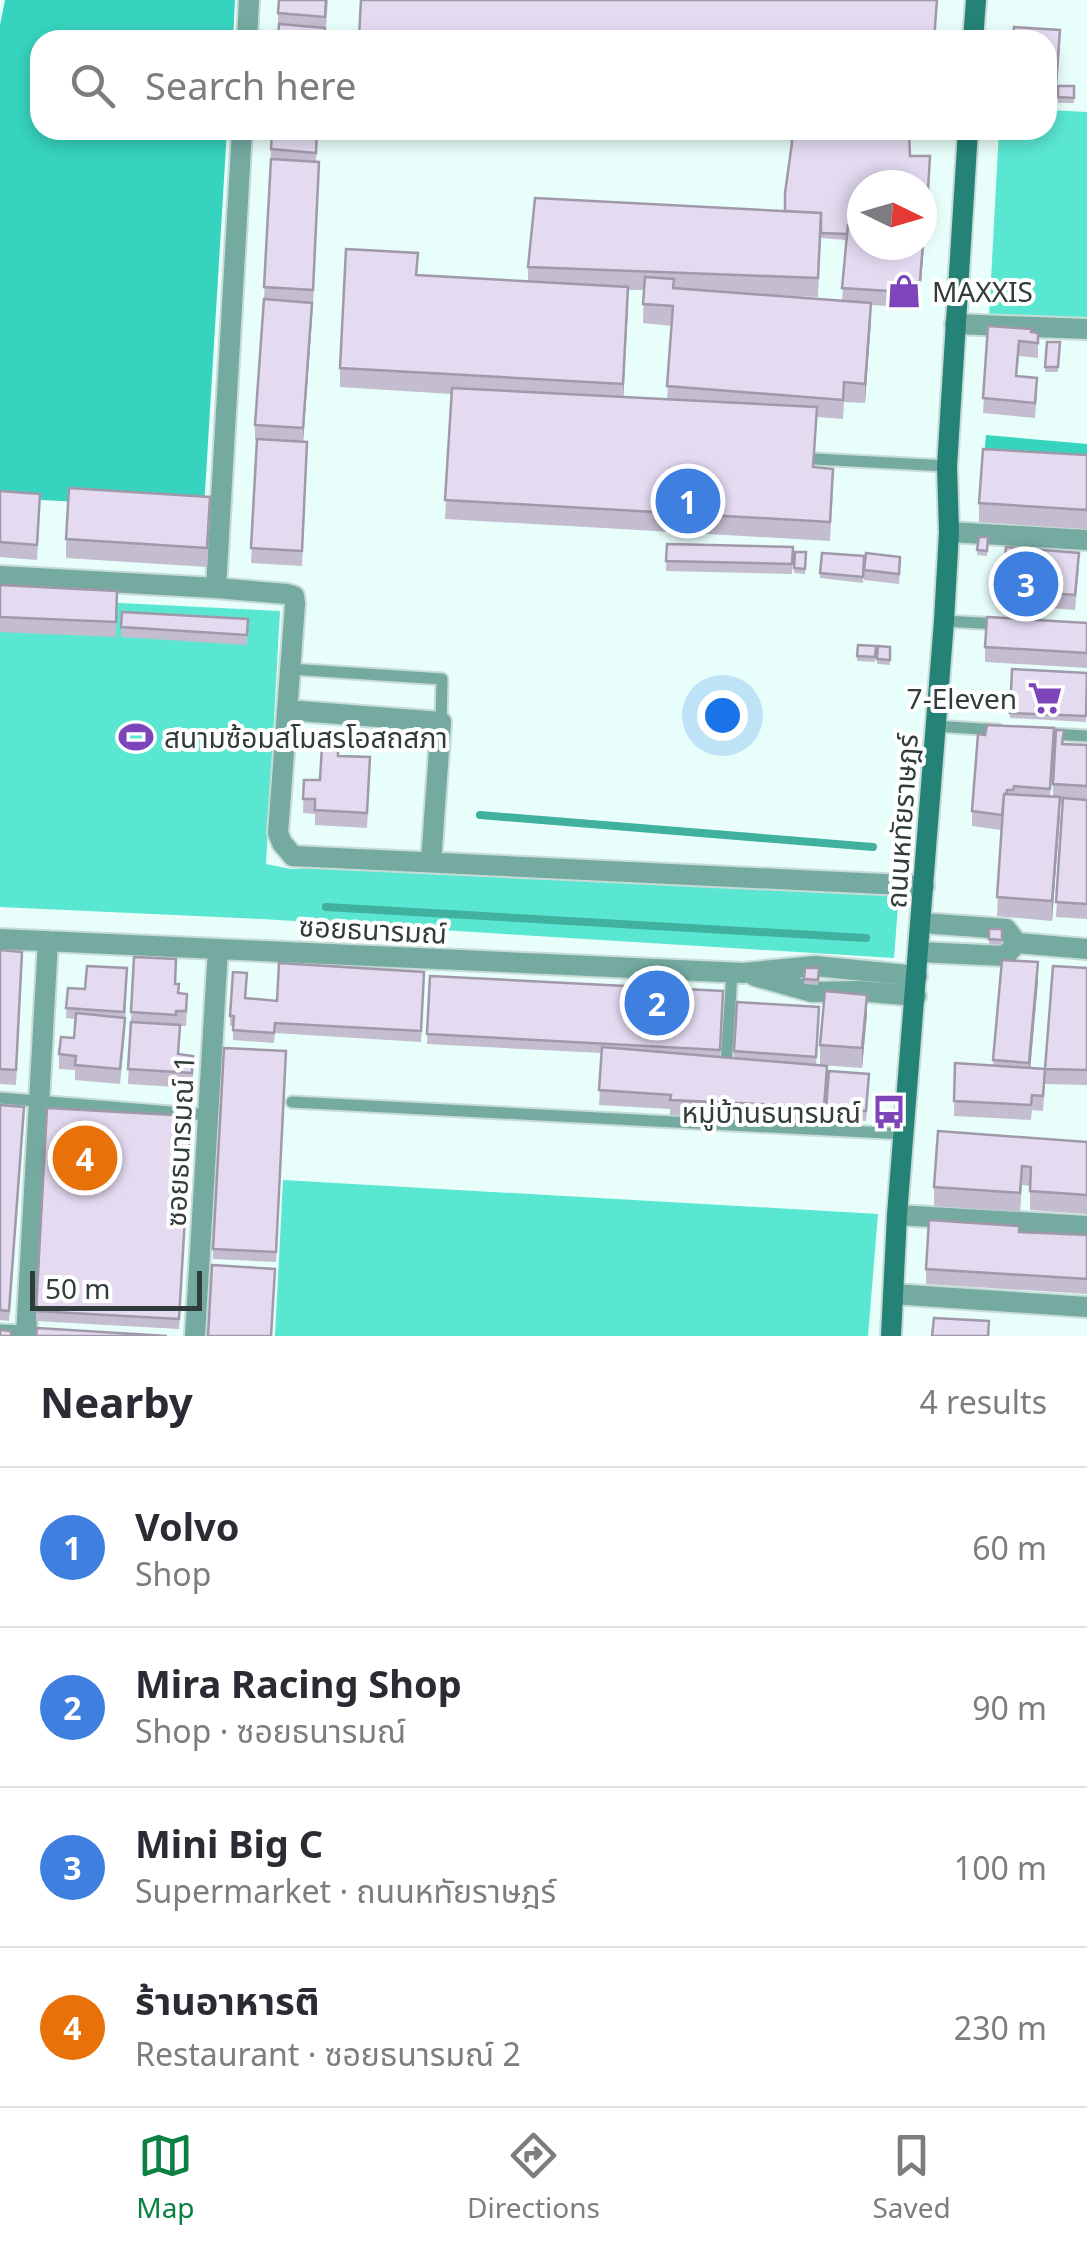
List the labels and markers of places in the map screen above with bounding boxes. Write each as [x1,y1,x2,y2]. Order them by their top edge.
shop icon: MAXXIS [885,272,923,310]
place label: MAXXIS [932,272,1033,310]
pin: 1 [656,464,720,538]
pin: 3 [994,546,1058,622]
place label: 7-Eleven [907,679,1017,717]
supermarket icon: 7-Eleven [1026,679,1064,717]
sports icon: สนามซ้อมสโมสรโอสถสภา [117,718,155,756]
place label: สนามซ้อมสโมสรโอสถสภา [164,718,448,756]
pin: 2 [624,966,690,1040]
place label: หมู่บ้านธนารมณ์ [682,1093,861,1131]
bus stop icon: หมู่บ้านธนารมณ์ [870,1093,908,1131]
pin: 4 [52,1120,118,1196]

